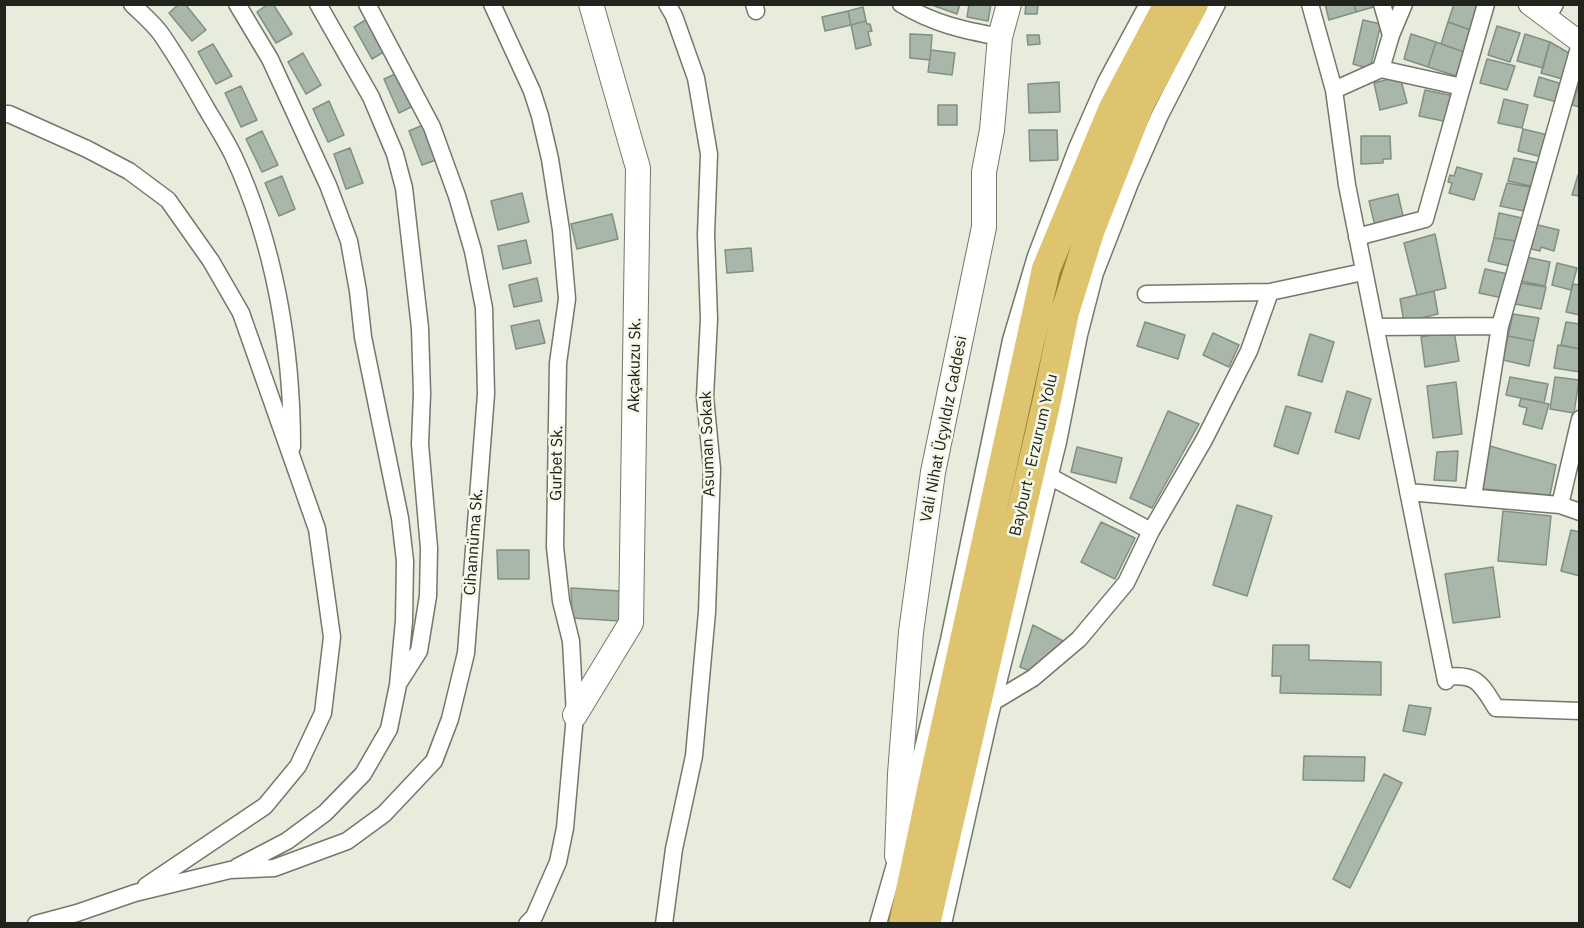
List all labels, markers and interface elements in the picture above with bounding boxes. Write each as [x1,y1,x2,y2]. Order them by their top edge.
street label: Akçakuzu Sk. [625,317,645,413]
street label: Vali Nihat Üçyıldız Caddesi [916,334,972,524]
street label: Bayburt - Erzurum Yolu [1006,372,1062,538]
street label: Asuman Sokak [697,391,719,497]
street label: Gurbet Sk. [547,425,567,501]
street label: Cihannüma Sk. [461,488,487,596]

